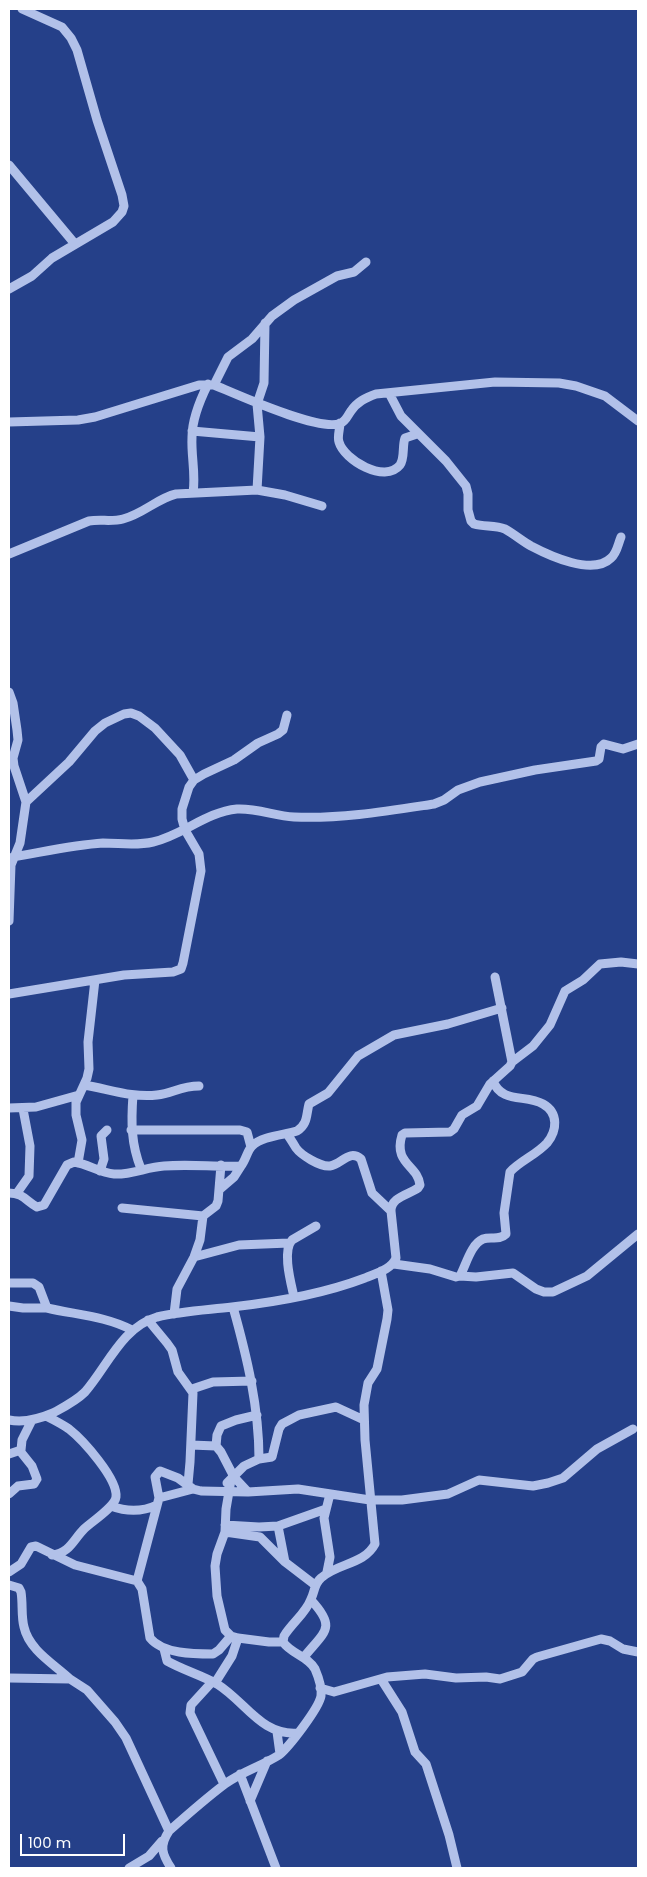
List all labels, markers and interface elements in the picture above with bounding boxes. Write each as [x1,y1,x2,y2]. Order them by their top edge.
scale bar [22,1824,128,1856]
text: 100 m [28,1832,71,1853]

